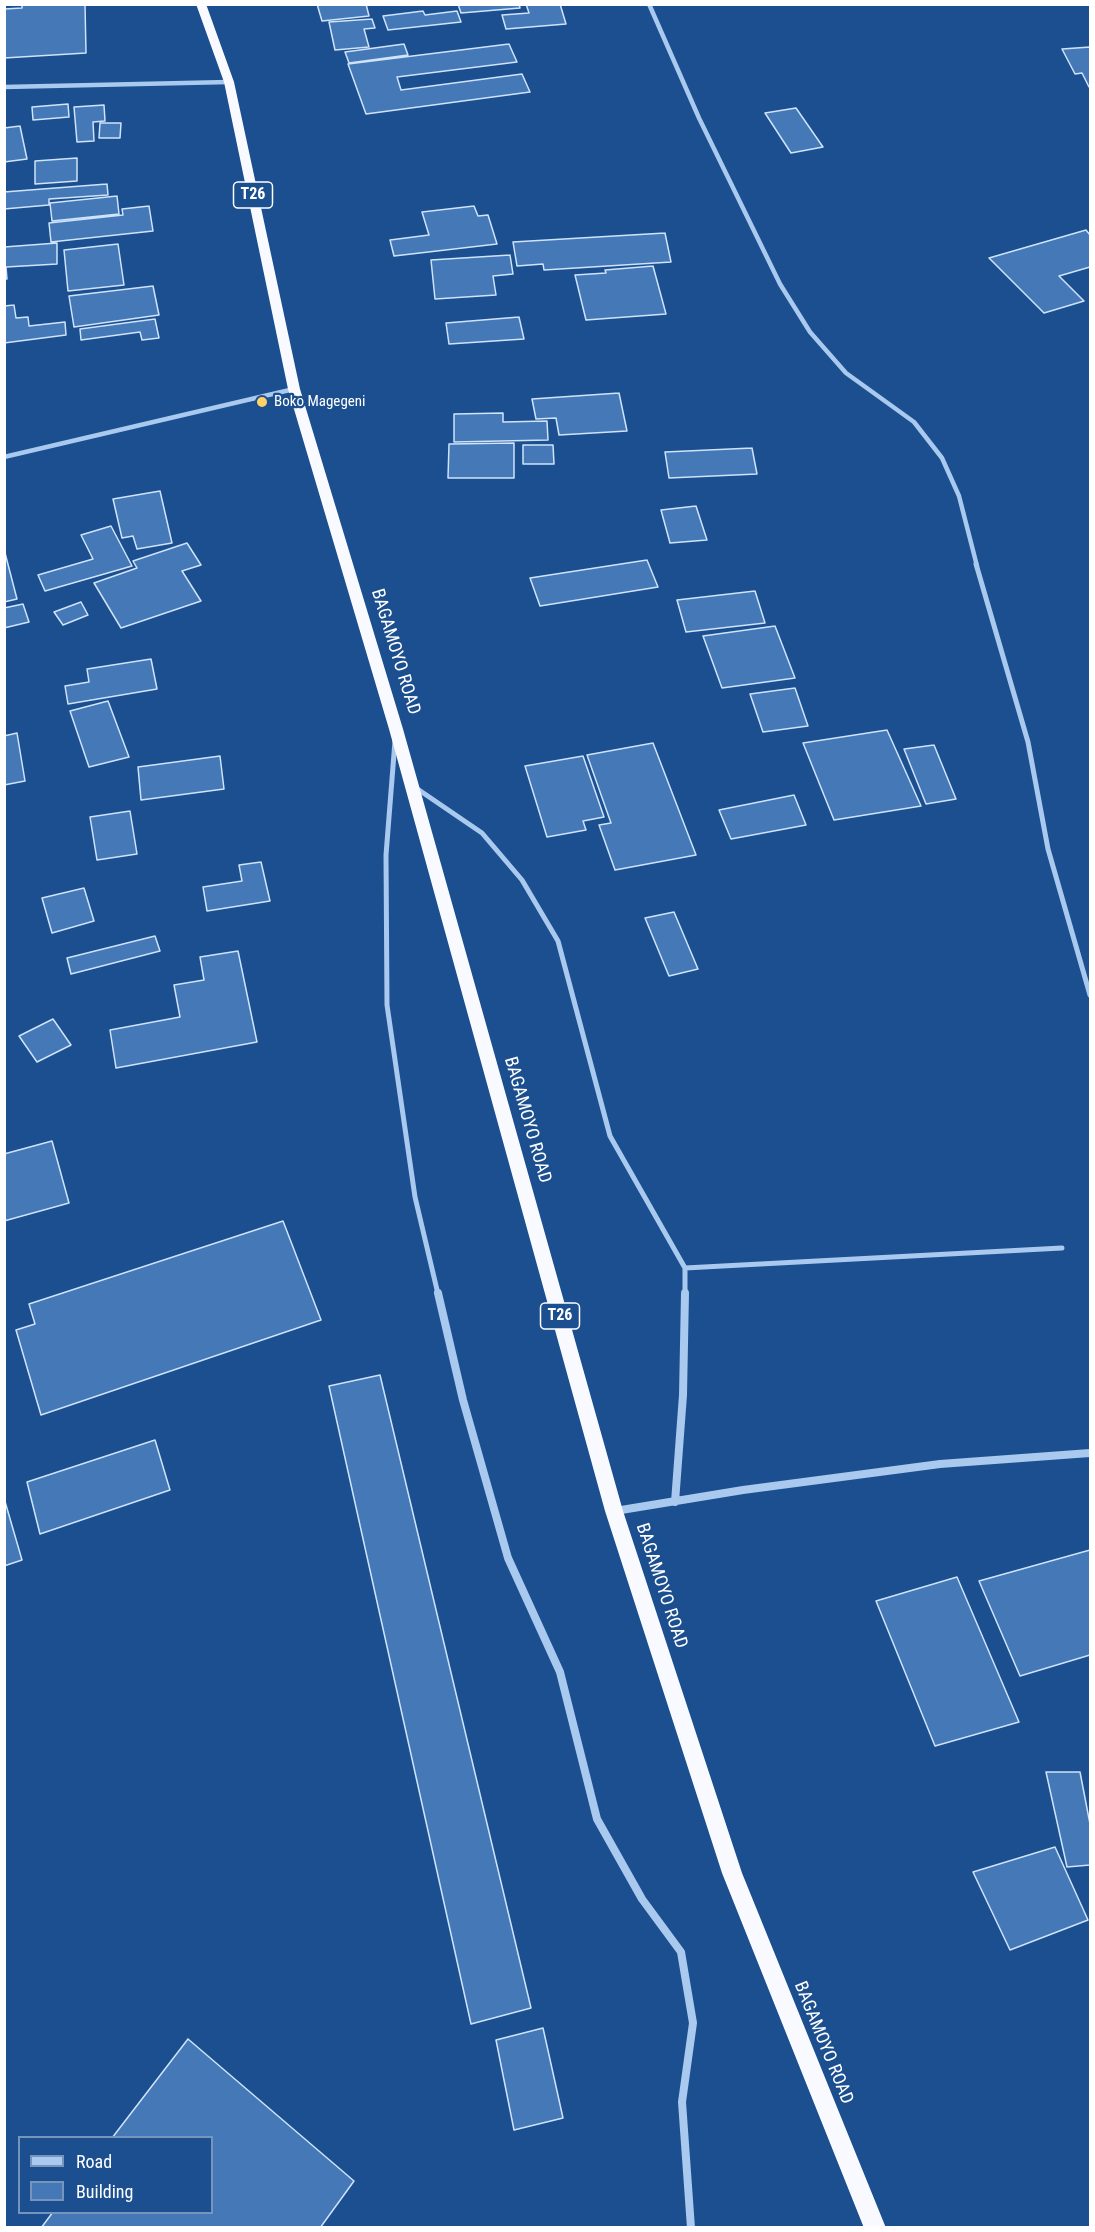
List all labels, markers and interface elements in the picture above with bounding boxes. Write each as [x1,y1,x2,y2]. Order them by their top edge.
road number: T26 [234,182,272,208]
place label: Boko Magegeni [274,393,366,411]
marker: Boko Magegeni [255,395,269,409]
street label: BAGAMOYO ROAD [366,587,424,717]
street label: BAGAMOYO ROAD [499,1054,555,1186]
road number: T26 [540,1303,580,1329]
street label: BAGAMOYO ROAD [631,1521,691,1651]
street label: BAGAMOYO ROAD [789,1979,857,2107]
legend [18,2136,213,2214]
text: Road [76,2151,112,2172]
text: Building [76,2181,133,2202]

